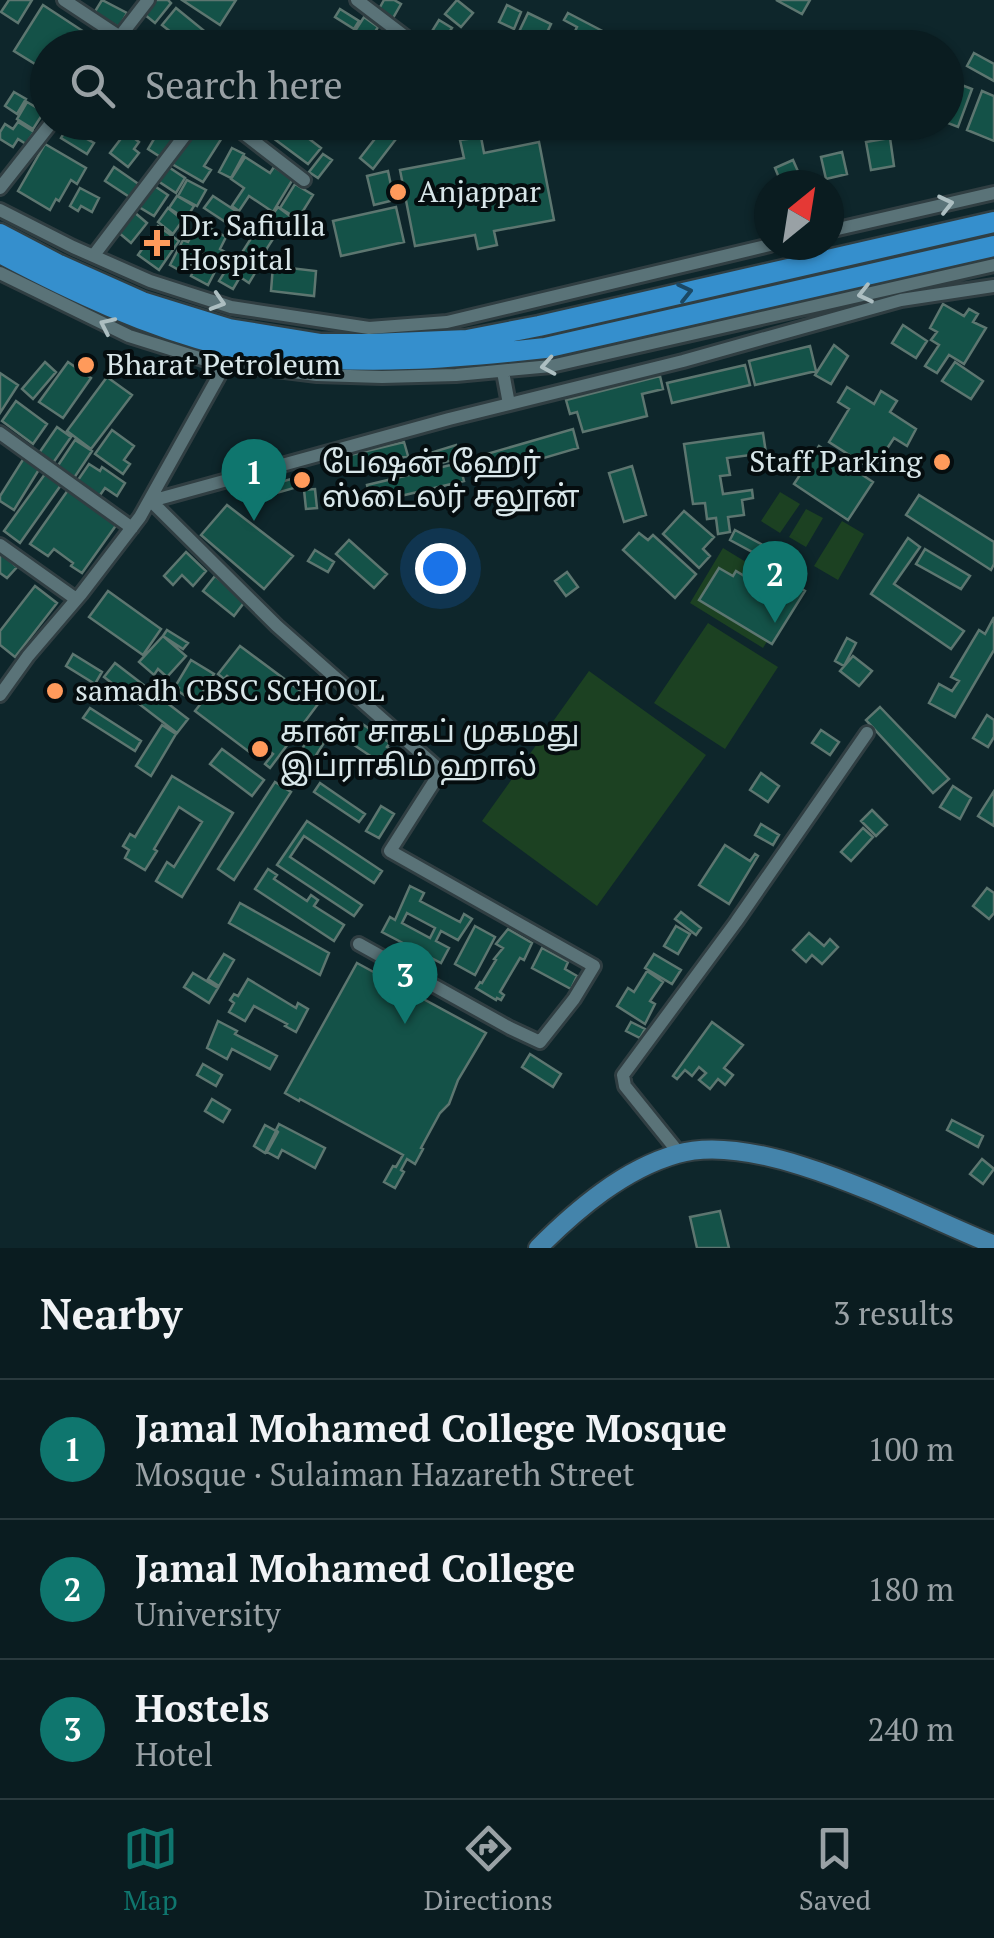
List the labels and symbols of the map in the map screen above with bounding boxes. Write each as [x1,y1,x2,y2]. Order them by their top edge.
north arrow [754,170,844,260]
place label: Anjappar [418,171,541,211]
marker: Anjappar [387,181,409,203]
one-way arrow [937,195,954,216]
place label: Dr. Safiulla Hospital [180,205,326,279]
marker: Dr. Safiulla Hospital [144,230,170,256]
one-way arrow [857,282,874,303]
one-way arrow [676,283,693,304]
one-way arrow [209,290,226,311]
one-way arrow [99,318,117,338]
place label: Bharat Petroleum [106,344,341,384]
marker: Bharat Petroleum [75,354,97,376]
one-way arrow [540,355,556,376]
pin: 1 [222,438,286,521]
place label: Staff Parking [749,441,923,481]
place label: பேஷன் ஹேர் ஸ்டைலர் சலூன் [322,442,580,517]
marker: Staff Parking [931,451,953,473]
marker: பேஷன் ஹேர் ஸ்டைலர் சலூன் [291,469,313,491]
pin: 2 [742,540,808,623]
your location [415,543,466,594]
place label: samadh CBSC SCHOOL [75,670,384,710]
marker: samadh CBSC SCHOOL [44,680,66,702]
place label: கான் சாகப் முகமது இப்ராகிம் ஹால் [280,711,579,786]
marker: கான் சாகப் முகமது இப்ராகிம் ஹால் [249,738,271,760]
pin: 3 [372,942,438,1024]

